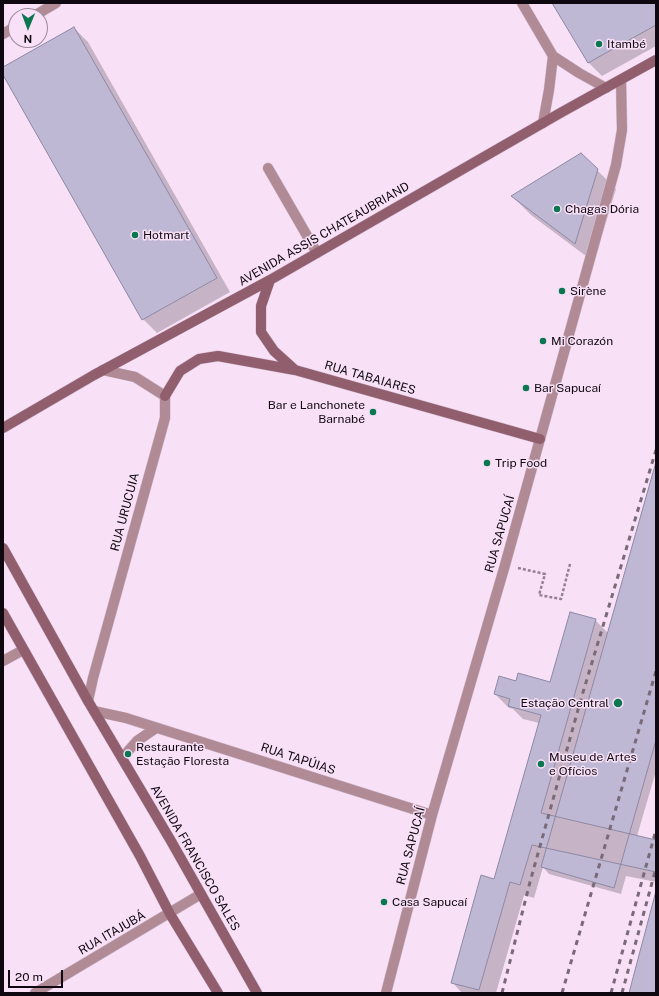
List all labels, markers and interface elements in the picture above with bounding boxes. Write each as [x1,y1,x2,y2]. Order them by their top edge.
north arrow [8,8,48,48]
text: N [23,33,32,45]
place label: Itambé [607,37,646,51]
marker: Itambé [594,39,604,49]
street label: AVENIDA ASSIS CHATEAUBRIAND [236,179,412,289]
place label: Chagas Dória [565,202,639,216]
marker: Chagas Dória [552,204,562,214]
place label: Hotmart [143,228,189,242]
marker: Hotmart [130,230,140,240]
place label: Sirène [570,284,606,298]
marker: Sirène [557,286,567,296]
place label: Mi Corazón [551,334,613,348]
marker: Mi Corazón [538,336,548,346]
street label: RUA TABAIARES [323,358,417,398]
place label: Bar Sapucaí [534,381,601,395]
marker: Bar Sapucaí [521,383,531,393]
place label: Bar e Lanchonete Barnabé [268,398,365,426]
marker: Bar e Lanchonete Barnabé [368,407,378,417]
place label: Trip Food [495,456,547,470]
marker: Trip Food [482,458,492,468]
street label: RUA URUCUIA [108,471,142,553]
street label: RUA SAPUCAÍ [482,494,518,574]
place label: Estação Central [521,696,609,710]
marker: Estação Central [612,697,624,709]
place label: Restaurante Estação Floresta [136,740,229,768]
street label: RUA TAPÚIAS [259,740,337,778]
marker: Restaurante Estação Floresta [123,749,133,759]
place label: Museu de Artes e Ofícios [549,750,637,778]
marker: Museu de Artes e Ofícios [536,759,546,769]
street label: AVENIDA FRANCISCO SALES [147,783,243,933]
street label: RUA SAPUCAÍ [394,806,428,886]
place label: Casa Sapucaí [392,895,467,909]
marker: Casa Sapucaí [379,897,389,907]
street label: RUA ITAJUBÁ [76,908,148,958]
scale bar [10,962,65,988]
text: 20 m [15,970,43,984]

